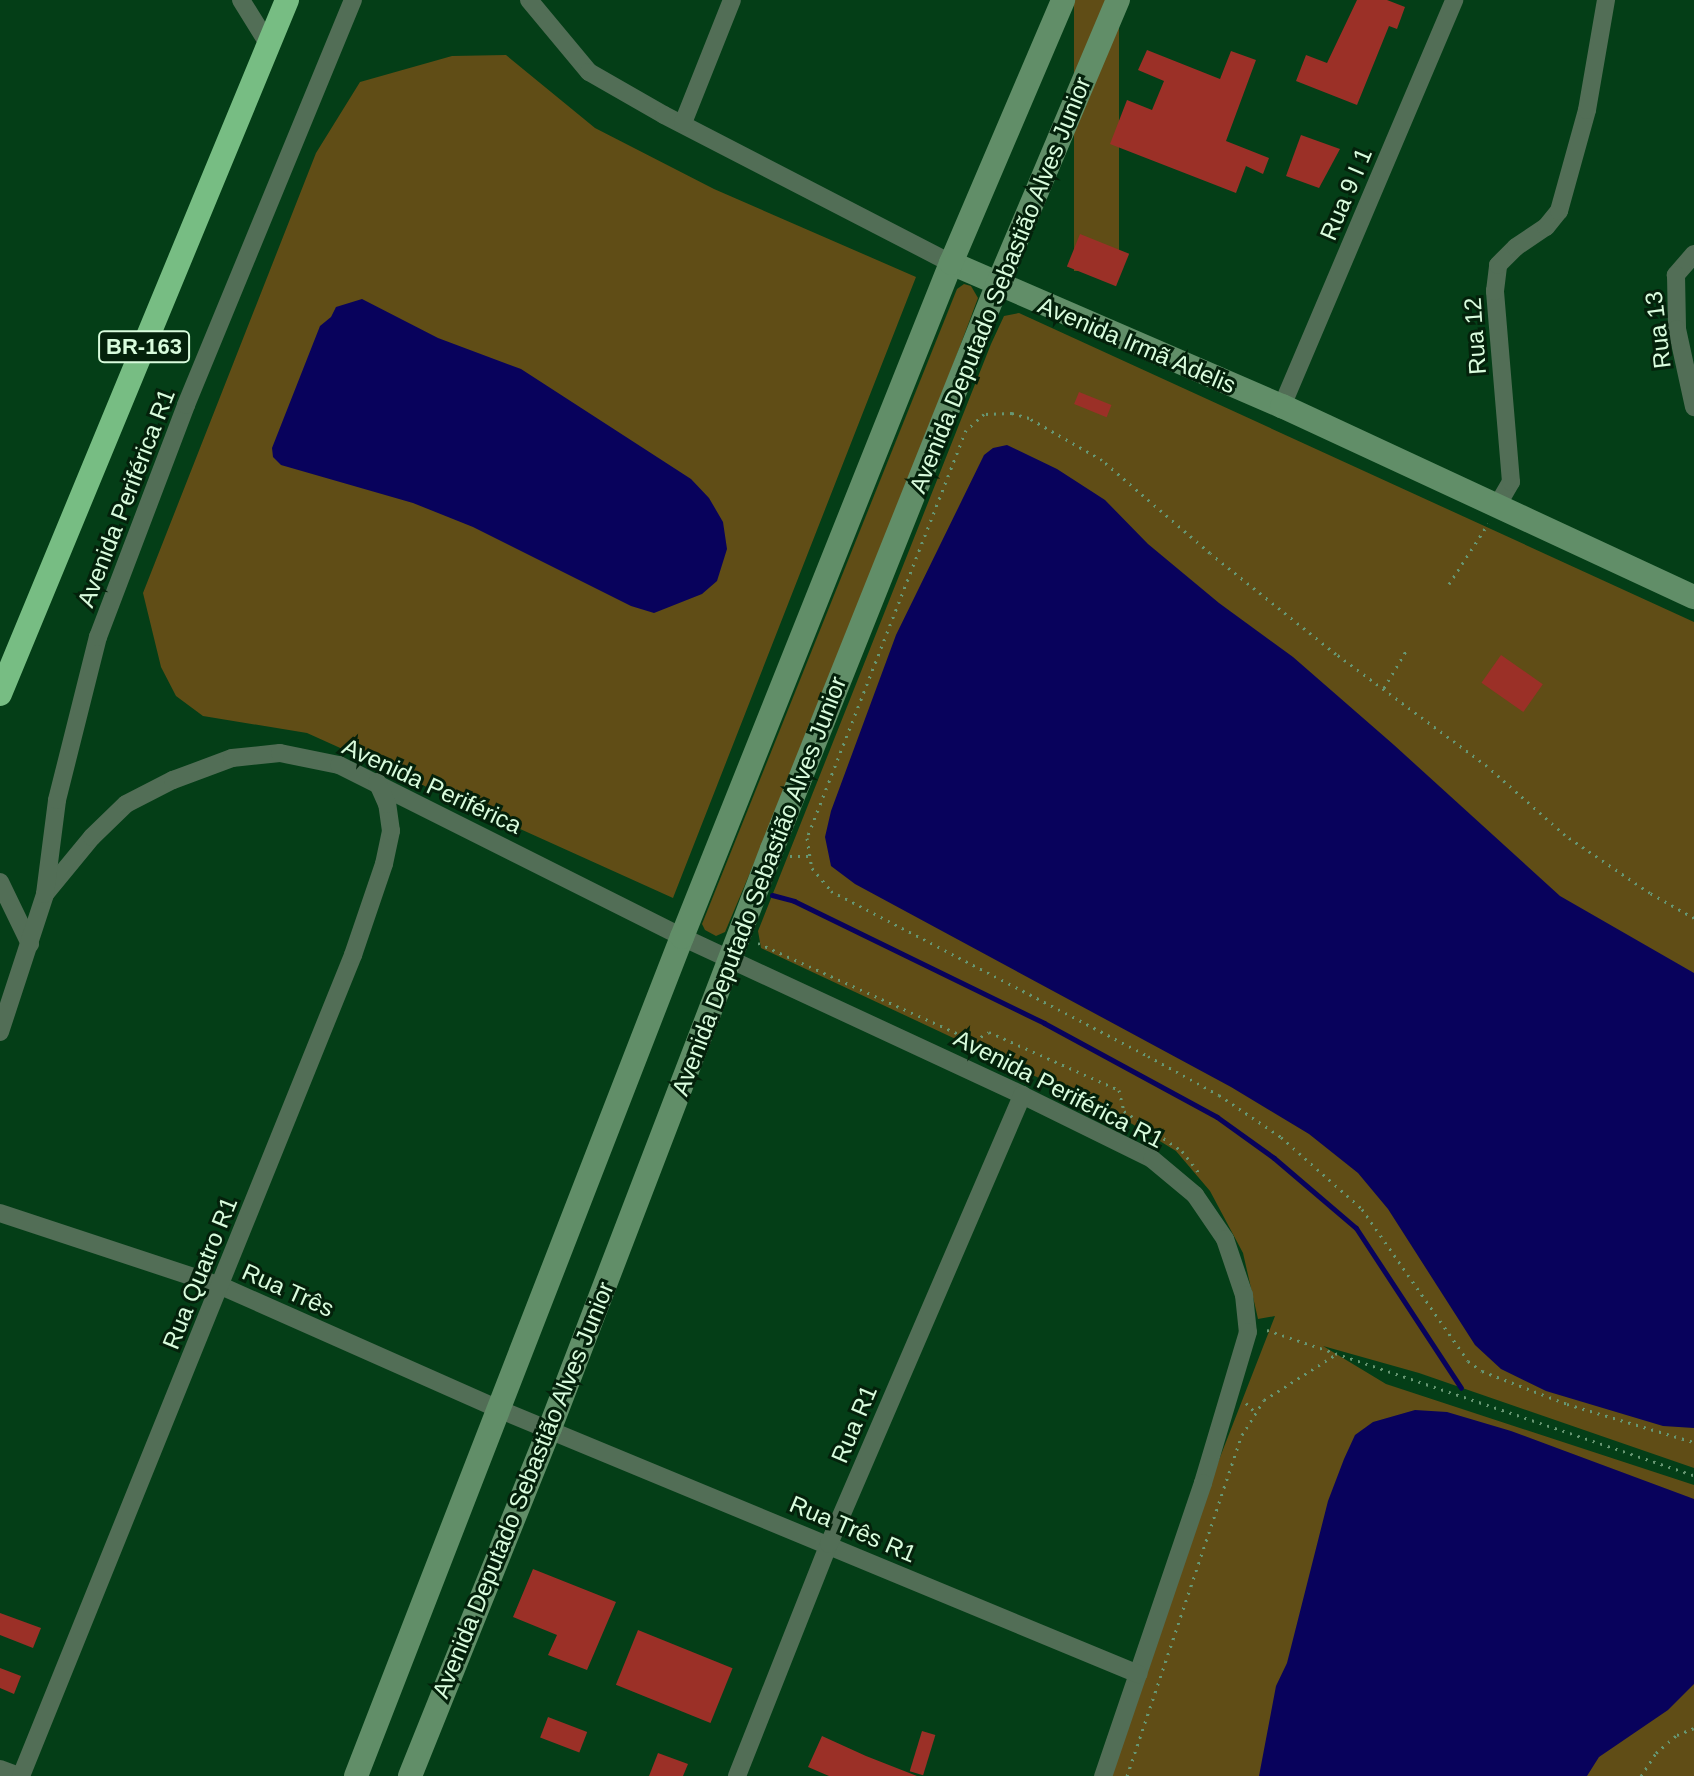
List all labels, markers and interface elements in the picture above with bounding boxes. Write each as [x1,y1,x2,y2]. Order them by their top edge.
street label: Avenida Deputado Sebastião Alves Junior [903,72,1097,498]
street label: Rua 9 I 1 [1314,144,1378,244]
street label: Avenida Irmã Adelis [1033,290,1241,400]
street label: Rua 13 [1639,290,1677,370]
street label: Rua 12 [1458,296,1492,376]
road number: BR-163 [98,329,190,365]
street label: Avenida Periférica R1 [71,385,181,611]
street label: Avenida Deputado Sebastião Alves Junior [665,672,853,1100]
street label: Avenida Periférica [338,732,526,840]
street label: Avenida Periférica R1 [949,1024,1169,1154]
street label: Rua Quatro R1 [156,1193,244,1353]
street label: Rua Três [237,1257,339,1323]
street label: Avenida Deputado Sebastião Alves Junior [426,1277,620,1703]
street label: Rua R1 [825,1381,883,1467]
street label: Rua Três R1 [785,1489,921,1569]

